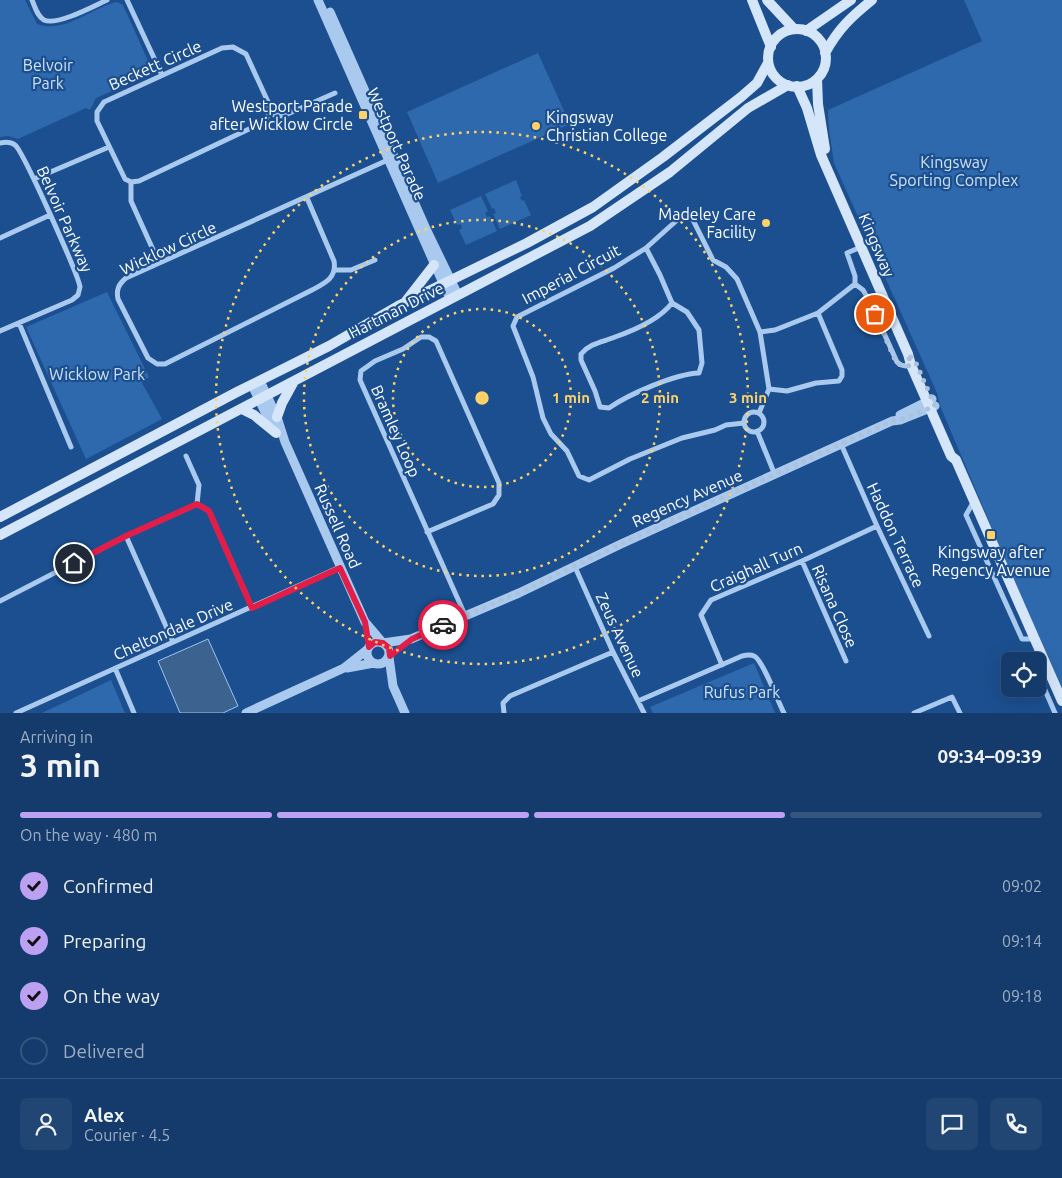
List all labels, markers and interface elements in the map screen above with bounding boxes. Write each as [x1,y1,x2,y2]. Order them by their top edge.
street label: Beckett Circle [106,37,204,93]
park label: Belvoir Park [23,56,73,92]
street label: Westport Parade [364,85,430,203]
place label: Westport Parade after Wicklow Circle [210,97,353,133]
place label: Kingsway Christian College [546,108,667,144]
marker: Westport Parade after Wicklow Circle [357,109,369,121]
marker: Kingsway Christian College [530,120,542,132]
park label: Kingsway Sporting Complex [890,153,1018,189]
street label: Belvoir Parkway [34,163,97,275]
place label: Madeley Care Facility [658,205,756,241]
street label: Kingsway [856,210,899,280]
marker: Madeley Care Facility [760,217,772,229]
street label: Wicklow Circle [117,218,219,278]
street label: Imperial Circuit [519,240,624,307]
street label: Hartman Drive [345,278,447,342]
pin [854,293,896,335]
icon: bag [861,300,889,328]
park label: Wicklow Park [49,365,145,383]
street label: Bramley Loop [368,382,424,480]
centre of rings [473,389,491,407]
text: 1 min [552,389,590,406]
text: 2 min [641,389,679,406]
text: 3 min [729,389,767,406]
street label: Regency Avenue [629,466,745,530]
street label: Haddon Terrace [864,480,928,590]
street label: Russell Road [311,481,365,571]
marker: Kingsway after Regency Avenue [985,529,997,541]
street label: Craighall Turn [707,539,805,595]
pin [53,542,95,584]
place label: Kingsway after Regency Avenue [932,543,1050,579]
icon: home [60,549,88,577]
street label: Risana Close [809,562,861,650]
street label: Zeus Avenue [593,590,647,680]
street label: Cheltondale Drive [110,595,236,663]
courier [418,600,468,650]
icon: car [429,611,457,639]
map controls [1001,652,1046,697]
button: locate [1001,652,1046,697]
park label: Rufus Park [704,683,780,701]
text: Arriving in [20,728,93,746]
text: 09:34–09:39 [937,745,1042,767]
text: 3 min [20,747,101,783]
text: On the way · 480 m [20,826,157,844]
icon: check [20,872,48,900]
text: Confirmed [63,875,154,897]
text: 09:02 [1002,877,1042,895]
icon: check [20,927,48,955]
text: Preparing [63,930,147,952]
text: 09:14 [1002,932,1042,950]
icon: check [20,982,48,1010]
text: On the way [63,985,160,1007]
text: 09:18 [1002,987,1042,1005]
text: Delivered [63,1040,145,1062]
button: person [20,1098,72,1150]
button: chat [926,1098,978,1150]
button: phone [990,1098,1042,1150]
text: Alex [84,1104,124,1126]
text: Courier · 4.5 [84,1126,170,1144]

